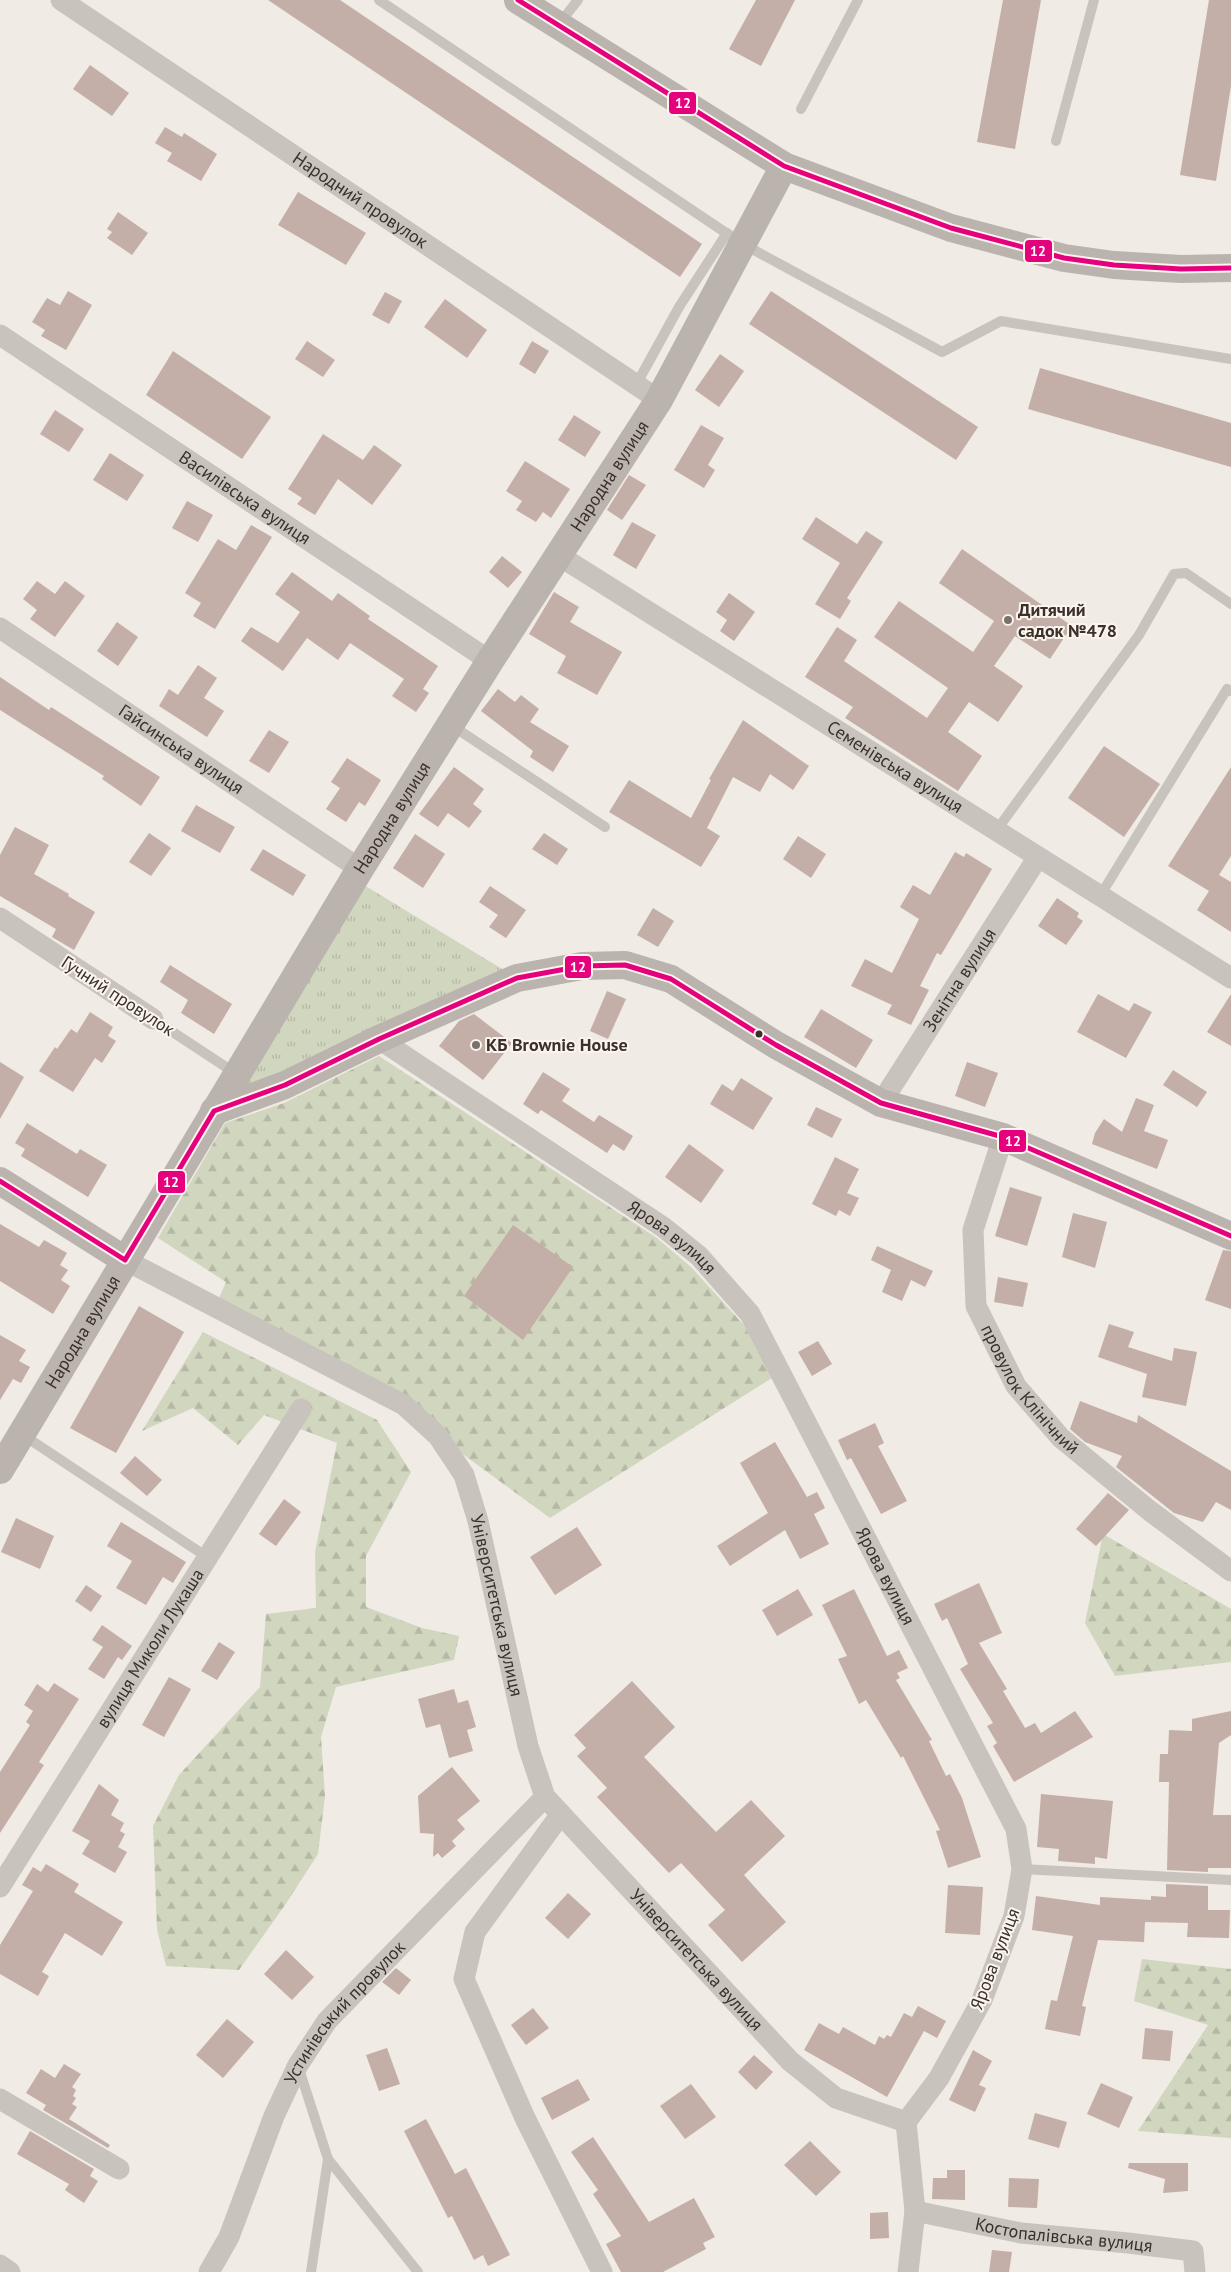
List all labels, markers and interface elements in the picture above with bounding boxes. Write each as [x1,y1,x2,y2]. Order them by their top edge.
line badge: 12 [668,91,697,115]
text: 12 [675,94,691,112]
street label: Народний провулок [289,146,433,253]
line badge: 12 [1024,239,1053,263]
text: 12 [1030,242,1046,260]
street label: Народна вулиця [565,416,654,536]
street label: Василівська вулиця [175,445,315,550]
place label: Дитячий садок №478 [1018,598,1117,642]
marker: Дитячий садок №478 [1002,614,1014,626]
street label: Гайсинська вулиця [114,699,248,799]
street label: Семенівська вулиця [823,715,968,818]
street label: Народна вулиця [348,757,435,878]
street label: Зенітна вулиця [918,923,1001,1036]
street label: Гучний провулок [57,950,180,1041]
line badge: 12 [564,955,592,979]
text: 12 [570,958,586,976]
unlabelled marker [754,1029,764,1039]
place label: КБ Brownie House [486,1033,628,1056]
marker: КБ Brownie House [470,1039,482,1051]
line badge: 12 [998,1129,1027,1153]
text: 12 [1005,1132,1021,1150]
line badge: 12 [157,1170,186,1194]
text: 12 [163,1173,179,1191]
street label: Ярова вулиця [624,1195,722,1279]
street label: Народна вулиця [40,1271,125,1392]
street label: провулок Клінічний [976,1321,1084,1459]
street label: Університетська вулиця [466,1512,529,1699]
street label: Ярова вулиця [851,1523,921,1629]
street label: вулиця Миколи Лукаша [91,1564,209,1732]
street label: Університетська вулиця [625,1884,768,2036]
street label: Ярова вулиця [965,1905,1024,2013]
street label: Устинівський провулок [279,1935,410,2088]
street label: Костопалівська вулиця [973,2212,1154,2257]

